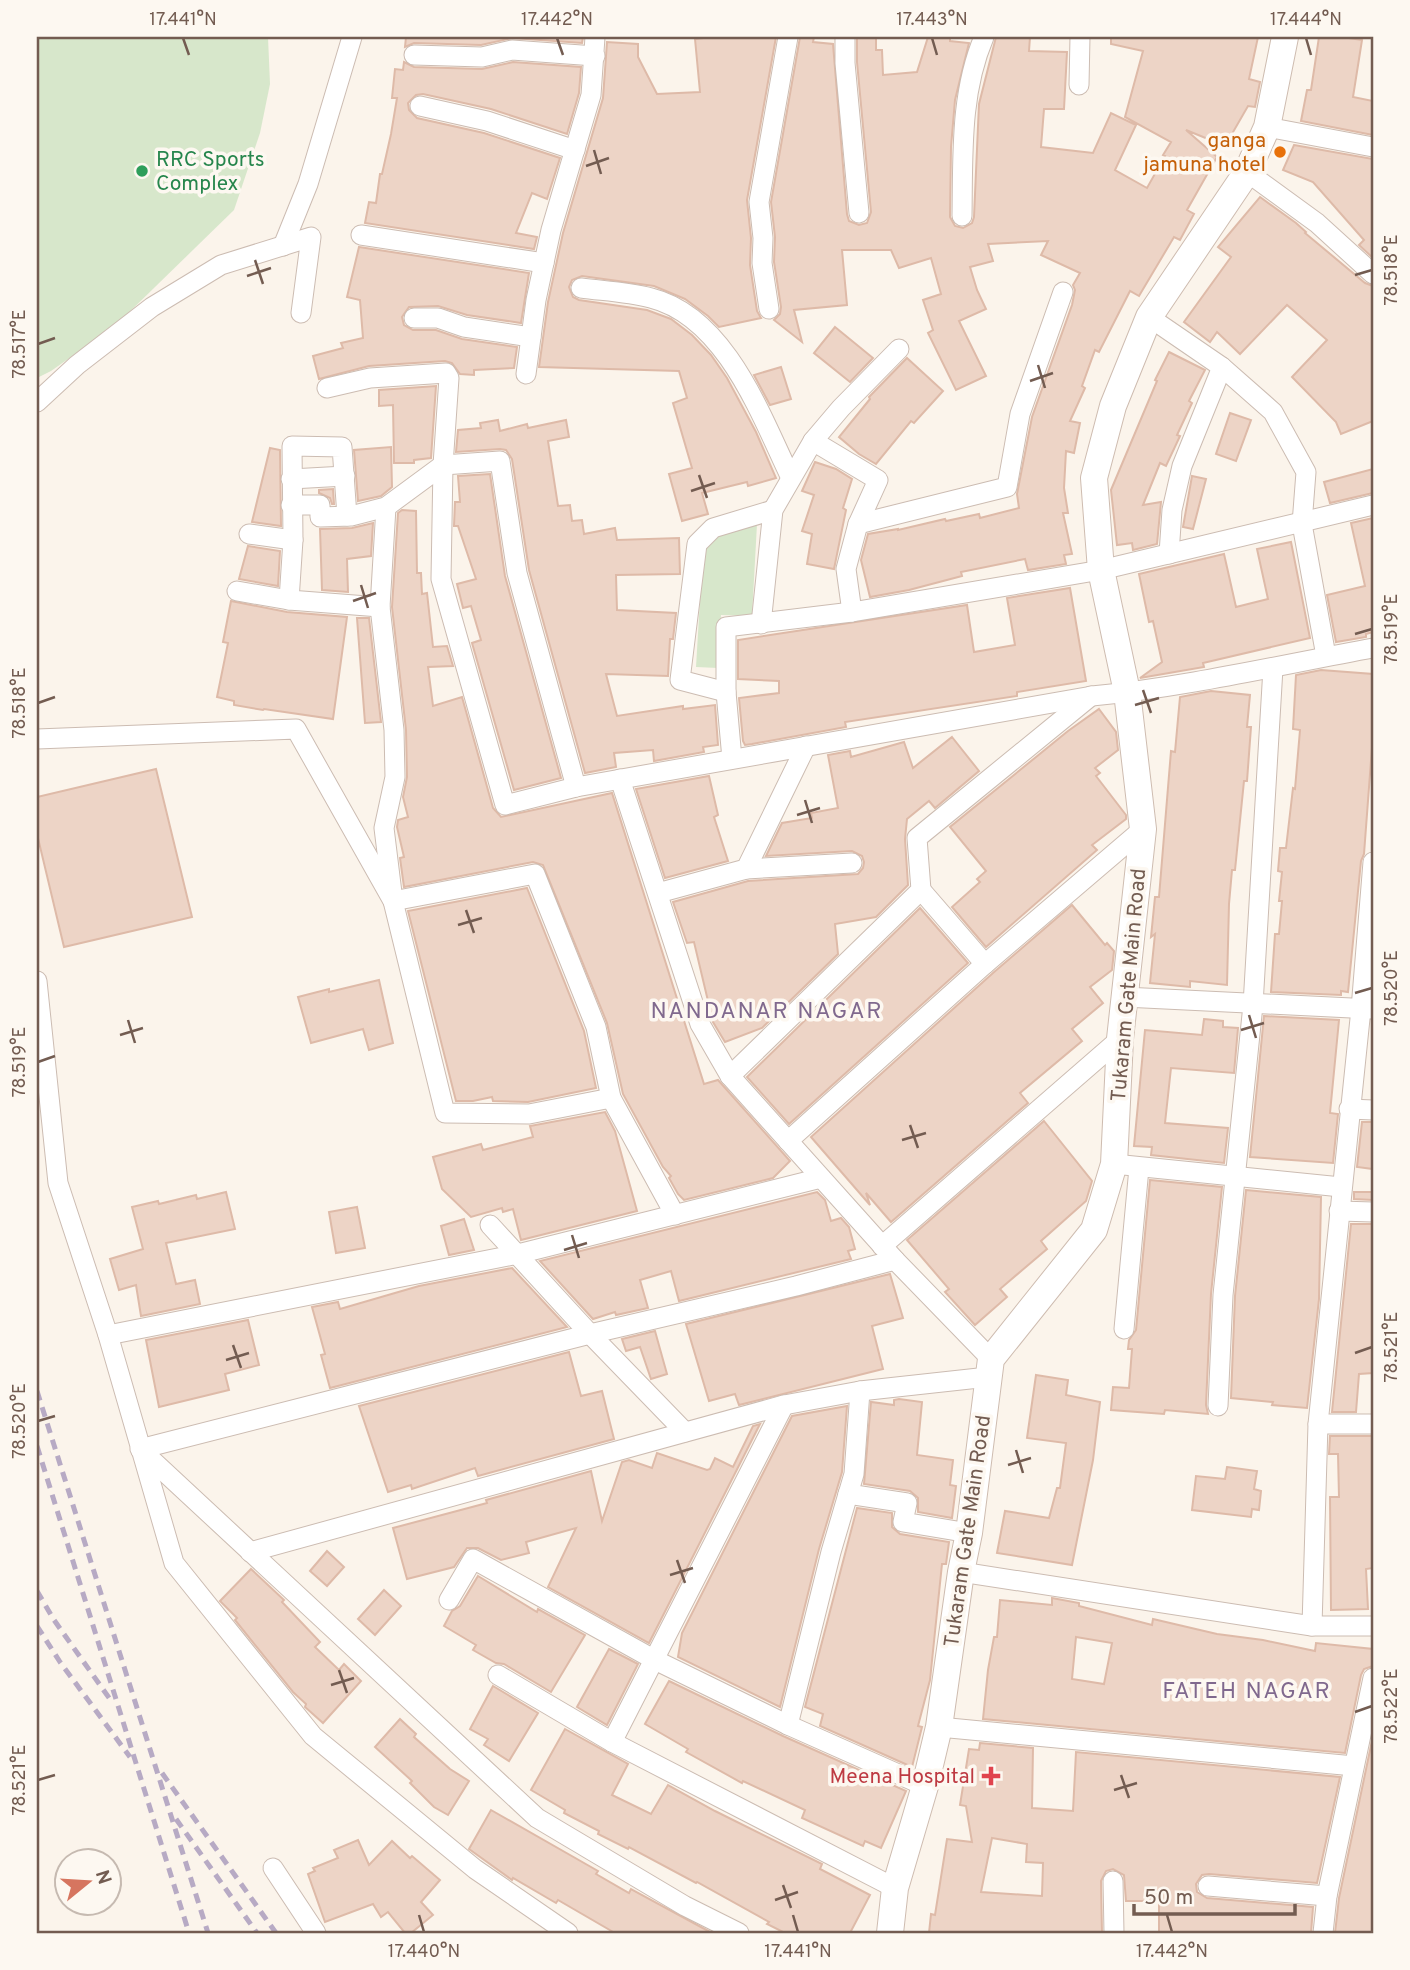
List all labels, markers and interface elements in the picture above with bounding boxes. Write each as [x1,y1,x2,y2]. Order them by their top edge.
text: 17.441°N [149,9,217,32]
text: 17.442°N [521,9,593,32]
text: 17.443°N [896,9,968,32]
text: 17.444°N [1270,9,1342,32]
place label: ganga jamuna hotel [1143,128,1266,179]
marker: ganga jamuna hotel [1272,144,1288,160]
place label: RRC Sports Complex [156,147,265,198]
marker: RRC Sports Complex [134,163,150,179]
text: 78.518°E [1381,235,1404,305]
text: 78.517°E [9,309,32,379]
text: 78.519°E [1381,594,1404,664]
text: 78.518°E [9,668,32,738]
street label: Tukaram Gate Main Road [1106,867,1153,1103]
text: 78.520°E [1381,950,1404,1026]
district label: NANDANAR NAGAR [651,998,883,1027]
text: 78.519°E [9,1027,32,1097]
text: 78.521°E [1381,1312,1404,1382]
text: 78.520°E [9,1383,32,1459]
street label: Tukaram Gate Main Road [939,1413,998,1649]
text: 78.522°E [1381,1668,1404,1744]
district label: FATEH NAGAR [1162,1678,1332,1707]
text: 78.521°E [9,1745,32,1815]
place label: Meena Hospital [829,1764,975,1791]
marker: Meena Hospital [981,1766,1001,1786]
north arrow [52,1848,122,1918]
text: N [89,1867,116,1888]
scale bar [1134,1872,1294,1916]
text: 50 m [1144,1885,1193,1912]
text: 17.440°N [388,1941,460,1964]
text: 17.441°N [764,1941,832,1964]
text: 17.442°N [1136,1941,1208,1964]

